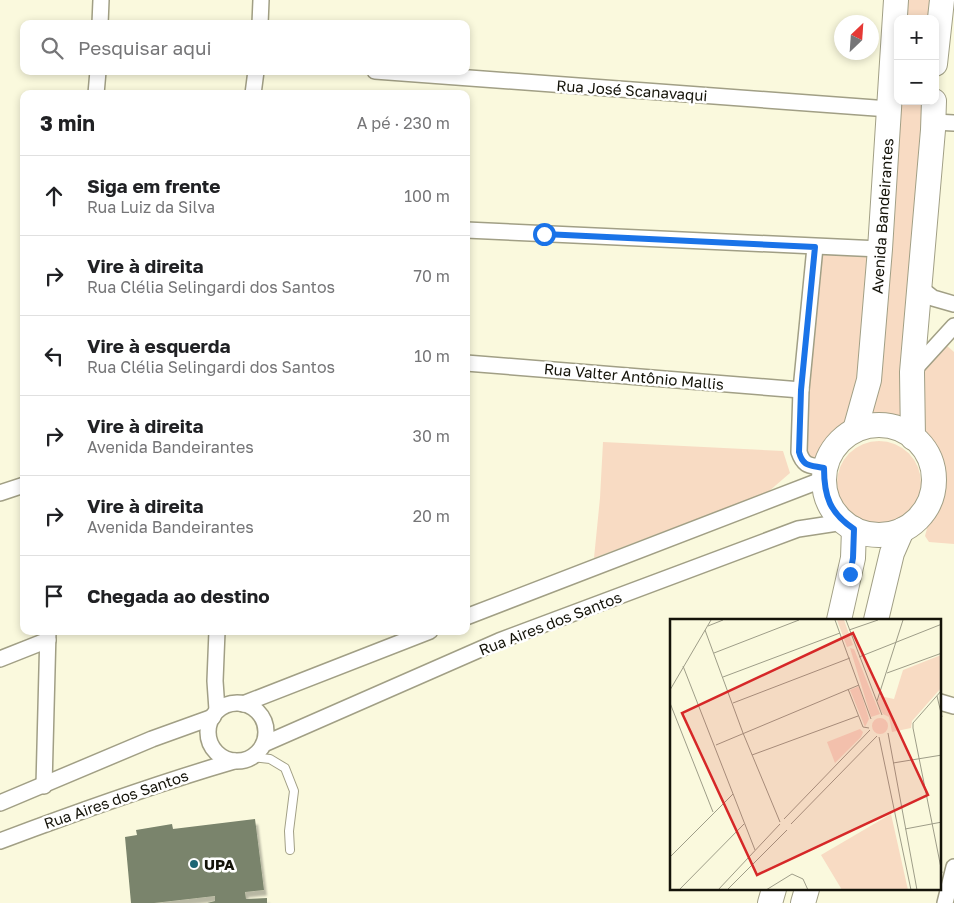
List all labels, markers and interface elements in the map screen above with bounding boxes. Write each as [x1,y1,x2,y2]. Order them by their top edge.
north arrow [834,15,879,60]
map controls [894,15,939,105]
button: + [894,15,939,60]
search box [20,20,470,75]
icon: search [38,34,66,62]
text: Pesquisar aqui [78,36,212,59]
button: − [894,60,939,105]
street label: Rua José Scanavaqui [556,76,708,104]
text: 3 min [40,110,95,136]
text: A pé · 230 m [357,113,450,133]
street label: Avenida Bandeirantes [868,137,896,295]
text: Siga em frente [87,174,221,197]
icon: ahead [40,182,68,210]
text: 100 m [404,186,450,206]
text: Rua Luiz da Silva [87,197,215,217]
route start [533,223,556,246]
text: Vire à direita [87,254,204,277]
icon: right [40,262,68,290]
text: 70 m [413,266,450,286]
text: Rua Clélia Selingardi dos Santos [87,277,335,297]
text: Vire à esquerda [87,334,230,357]
icon: left [40,342,68,370]
text: 10 m [414,346,450,366]
text: Rua Clélia Selingardi dos Santos [87,357,335,377]
street label: Rua Valter Antônio Mallis [543,359,725,393]
text: Vire à direita [87,414,204,437]
icon: right [40,422,68,450]
text: 30 m [413,426,450,446]
text: Avenida Bandeirantes [87,437,254,457]
text: Vire à direita [87,494,204,517]
icon: right [40,502,68,530]
text: 20 m [413,506,450,526]
text: Avenida Bandeirantes [87,517,254,537]
route end [839,563,862,586]
icon: arrive [40,582,68,610]
text: Chegada ao destino [87,584,270,607]
street label: Rua Aires dos Santos [476,587,624,659]
inset map [670,619,942,890]
street label: Rua Aires dos Santos [41,766,191,832]
place label: UPA [204,855,235,873]
marker: UPA [188,858,200,870]

